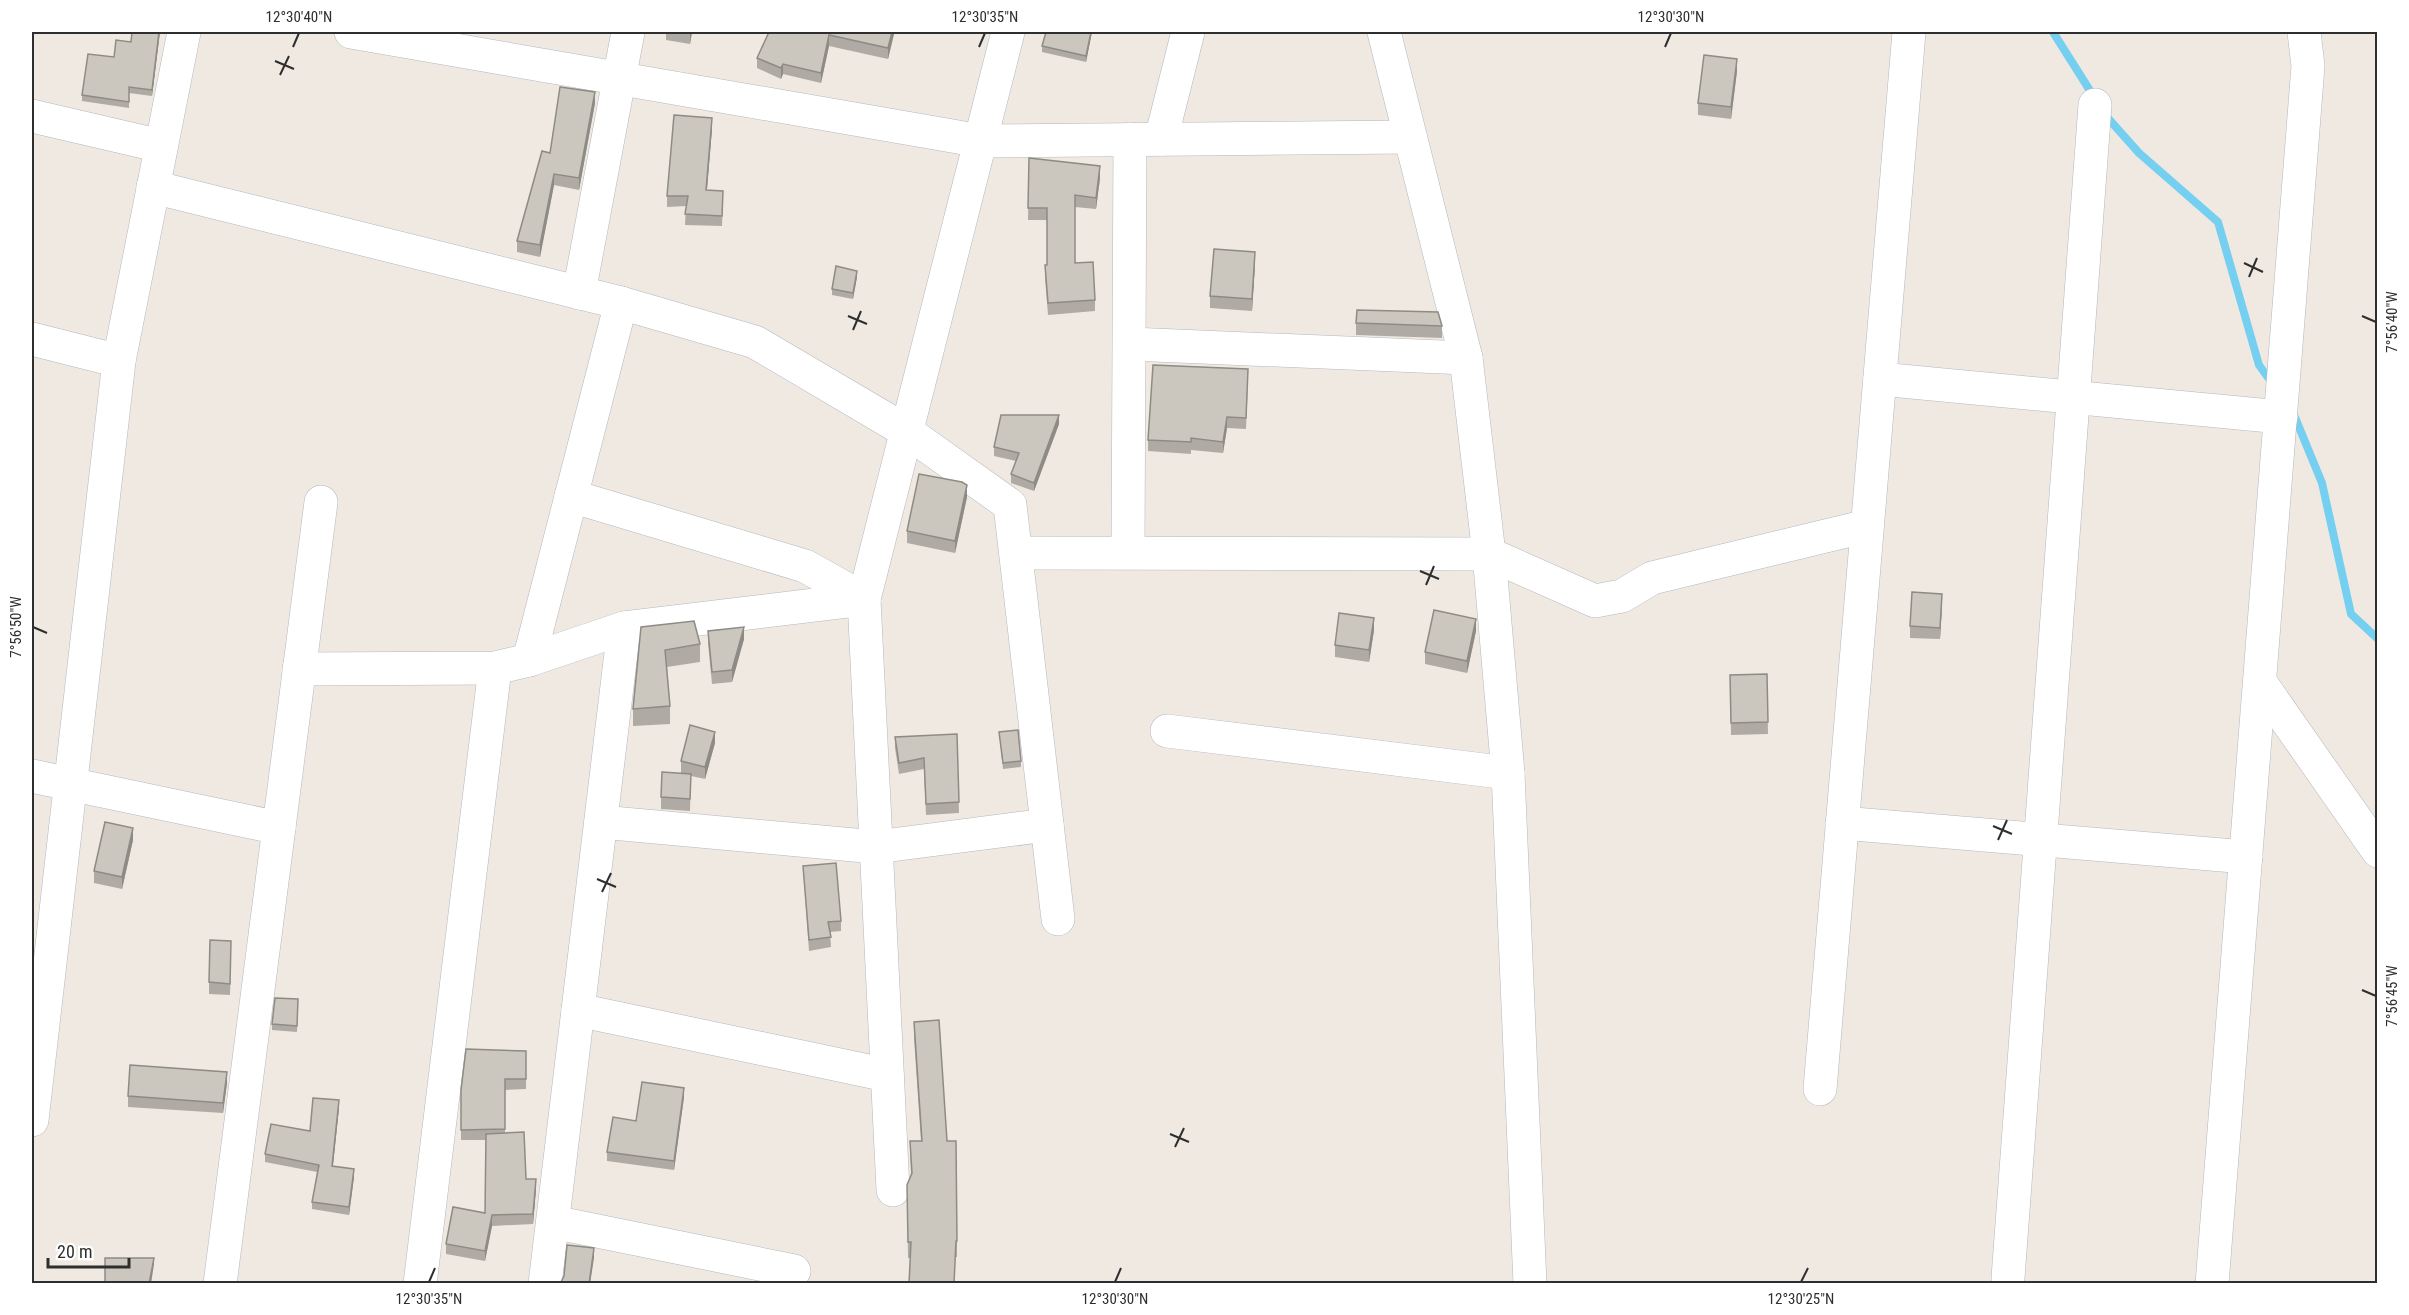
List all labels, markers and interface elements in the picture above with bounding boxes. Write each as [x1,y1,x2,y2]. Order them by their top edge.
text: 12°30'40"N [266,8,332,26]
text: 12°30'35"N [952,8,1018,26]
text: 12°30'30"N [1638,8,1704,26]
text: 7°56'40"W [2383,291,2401,353]
text: 7°56'50"W [7,596,25,658]
text: 7°56'45"W [2383,965,2401,1027]
scale bar [48,1231,129,1269]
text: 20 m [57,1241,92,1262]
text: 12°30'35"N [396,1290,462,1308]
text: 12°30'30"N [1082,1290,1148,1308]
text: 12°30'25"N [1768,1290,1834,1308]

